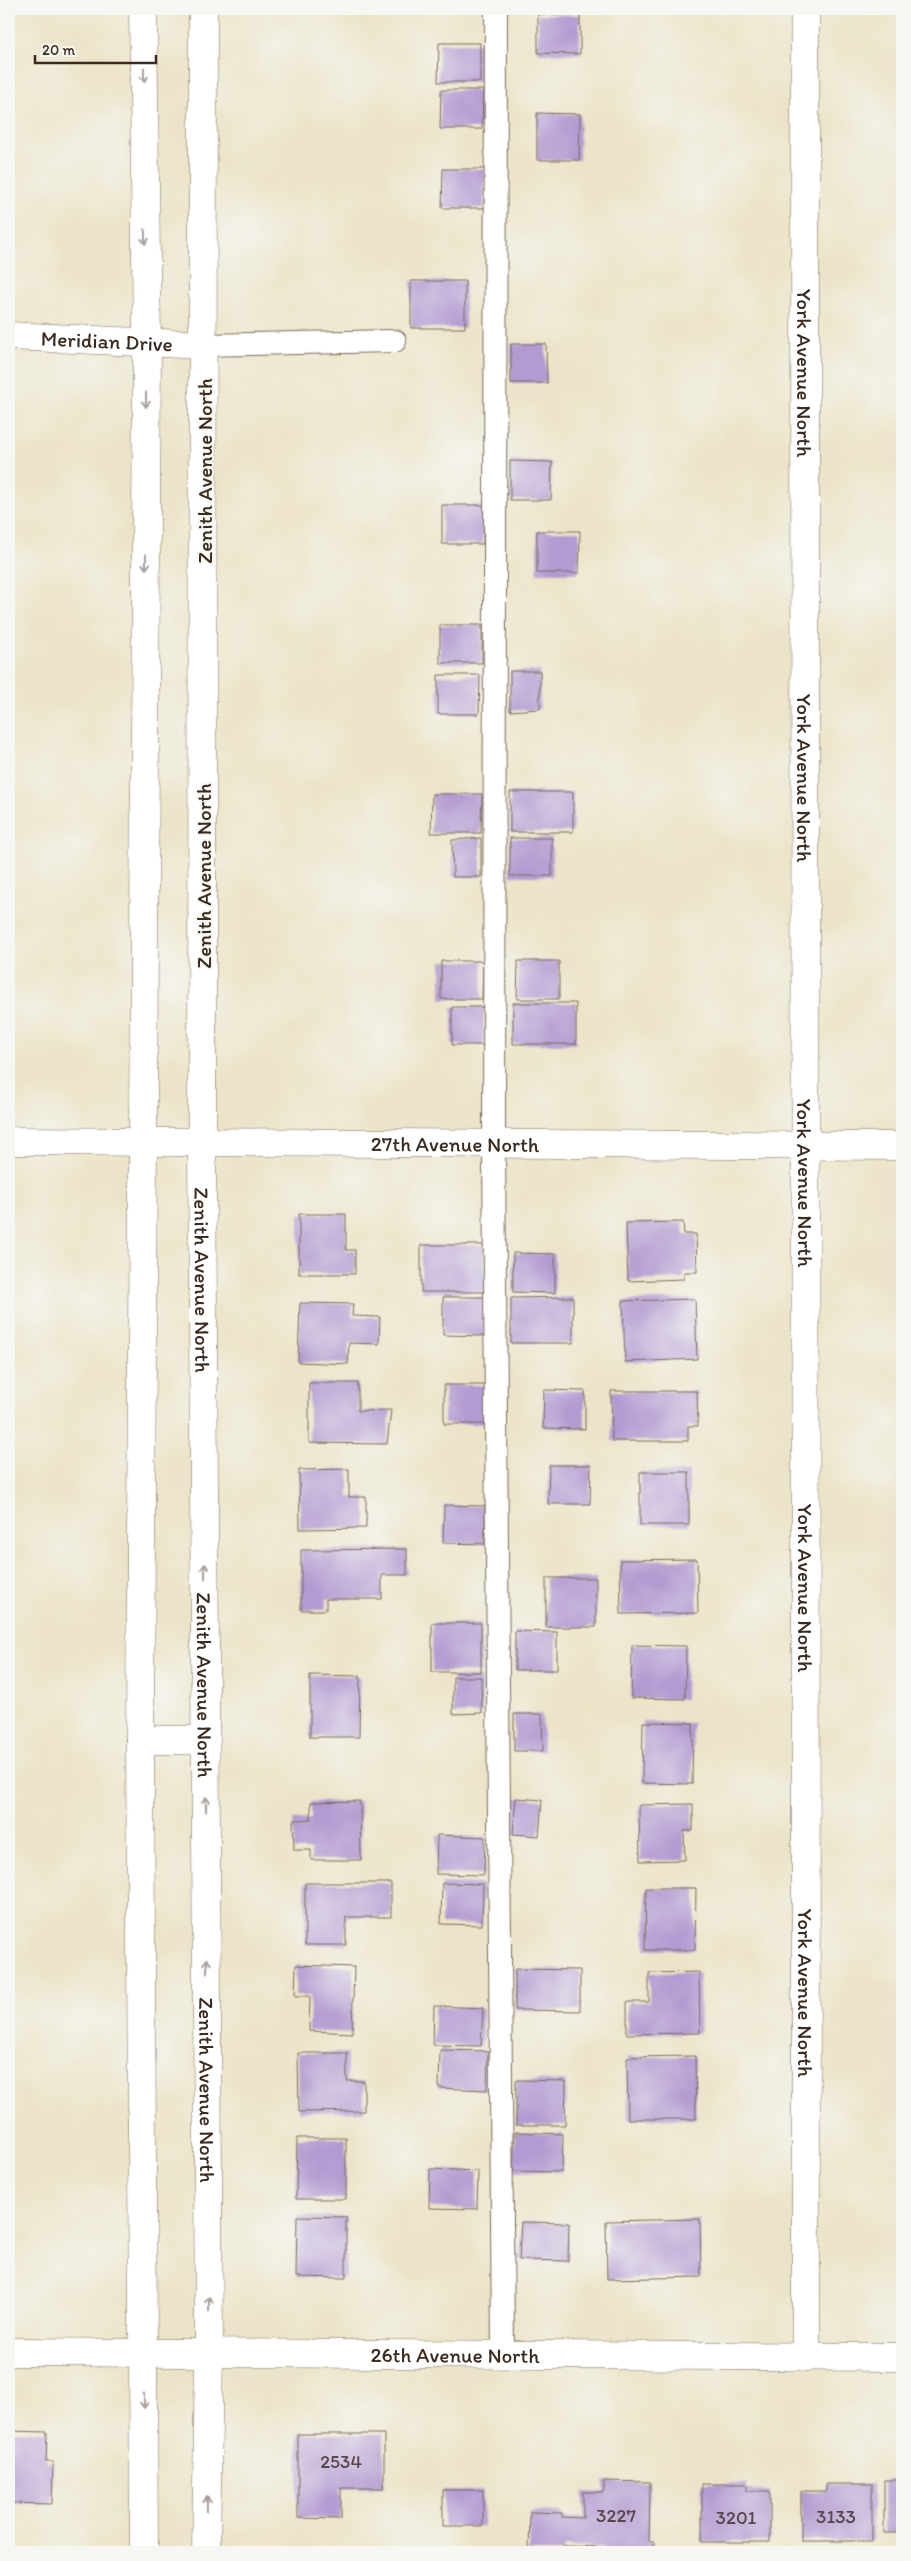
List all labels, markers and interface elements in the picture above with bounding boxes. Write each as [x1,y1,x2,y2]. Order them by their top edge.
scale bar [35,32,156,64]
text: 20 m [42,41,76,59]
one-way arrow [139,66,149,83]
one-way arrow [141,229,150,245]
street label: York Avenue North [793,289,818,458]
street label: Meridian Drive [40,325,173,356]
street label: Zenith Avenue North [192,378,217,564]
one-way arrow [141,392,151,408]
one-way arrow [141,554,151,570]
street label: York Avenue North [793,694,818,863]
street label: Zenith Avenue North [191,783,216,969]
street label: York Avenue North [793,1099,818,1268]
street label: 27th Avenue North [371,1131,540,1156]
street label: Zenith Avenue North [190,1187,216,1373]
street label: York Avenue North [793,1504,818,1673]
one-way arrow [200,1564,210,1580]
street label: Zenith Avenue North [192,1592,218,1778]
one-way arrow [201,1796,211,1812]
street label: York Avenue North [793,1909,818,2078]
one-way arrow [202,1959,212,1975]
street label: Zenith Avenue North [194,1997,221,2183]
one-way arrow [204,2296,214,2312]
street label: 26th Avenue North [370,2342,540,2367]
one-way arrow [139,2393,149,2409]
house number: 2534 [320,2450,362,2473]
one-way arrow [202,2496,211,2512]
house number: 3227 [596,2504,636,2527]
house number: 3133 [816,2505,856,2528]
house number: 3201 [716,2506,757,2529]

